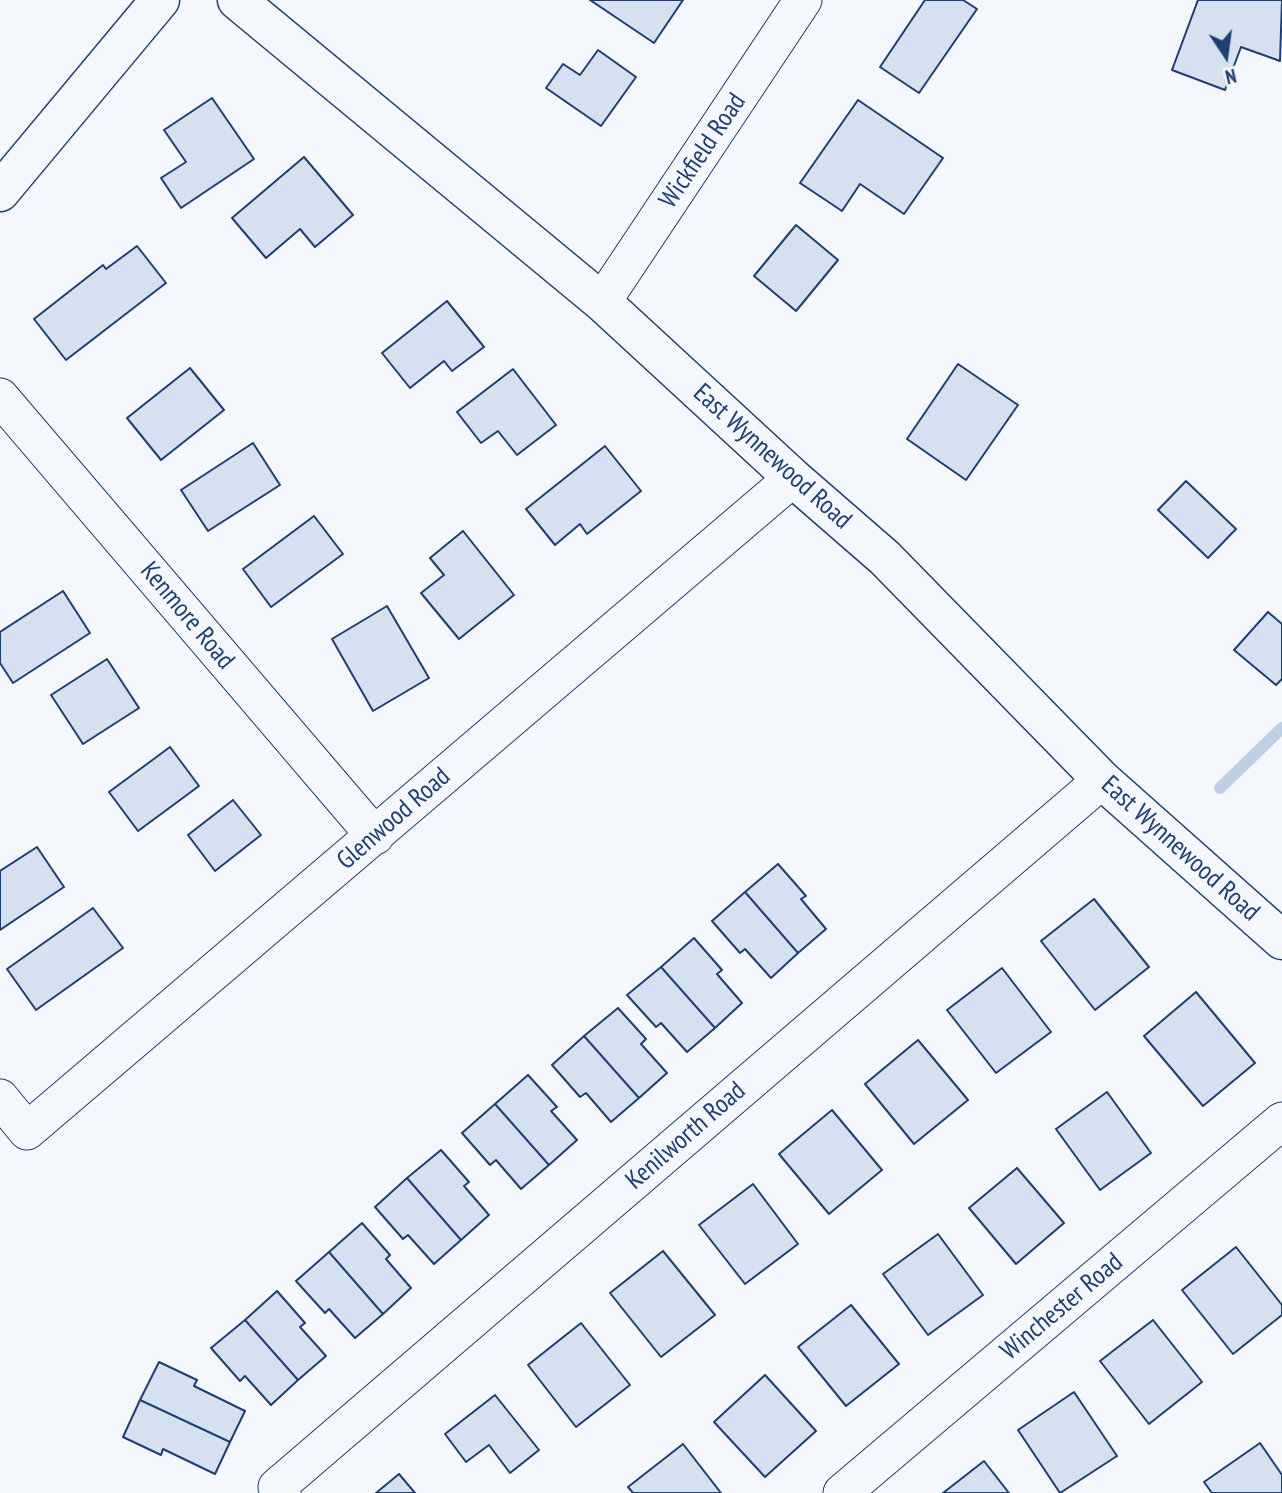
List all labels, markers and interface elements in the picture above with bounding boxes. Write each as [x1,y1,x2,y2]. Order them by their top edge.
north arrow [1191,21,1261,91]
text: N [1223,64,1238,89]
street label: Wickfield Road [653,88,753,214]
street label: East Wynnewood Road [687,378,857,536]
street label: Kenmore Road [133,556,241,676]
street label: Glenwood Road [331,761,457,877]
street label: East Wynnewood Road [1095,770,1265,928]
street label: Kenilworth Road [620,1076,752,1196]
street label: Winchester Road [995,1247,1129,1367]

